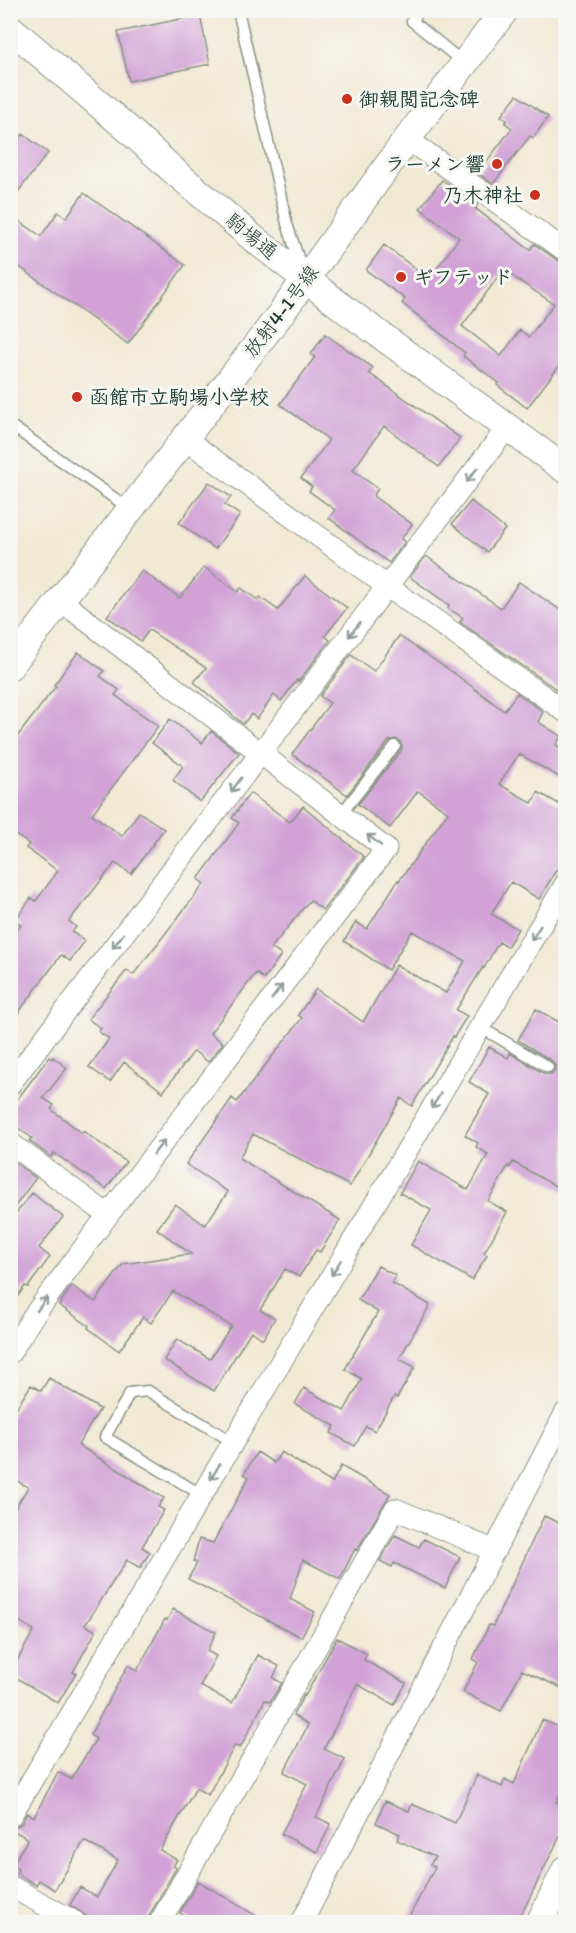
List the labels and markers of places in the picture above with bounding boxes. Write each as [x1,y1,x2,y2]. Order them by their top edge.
place label: 御親閲記念碑 [359,87,479,111]
marker: 御親閲記念碑 [340,92,354,106]
place label: ラーメン響 [385,152,485,176]
marker: ラーメン響 [490,157,504,171]
place label: 乃木神社 [443,183,523,207]
marker: 乃木神社 [528,188,542,202]
place label: ギフテッド [413,265,513,289]
marker: ギフテッド [394,270,408,284]
place label: 函館市立駒場小学校 [89,385,269,409]
marker: 函館市立駒場小学校 [70,390,84,404]

